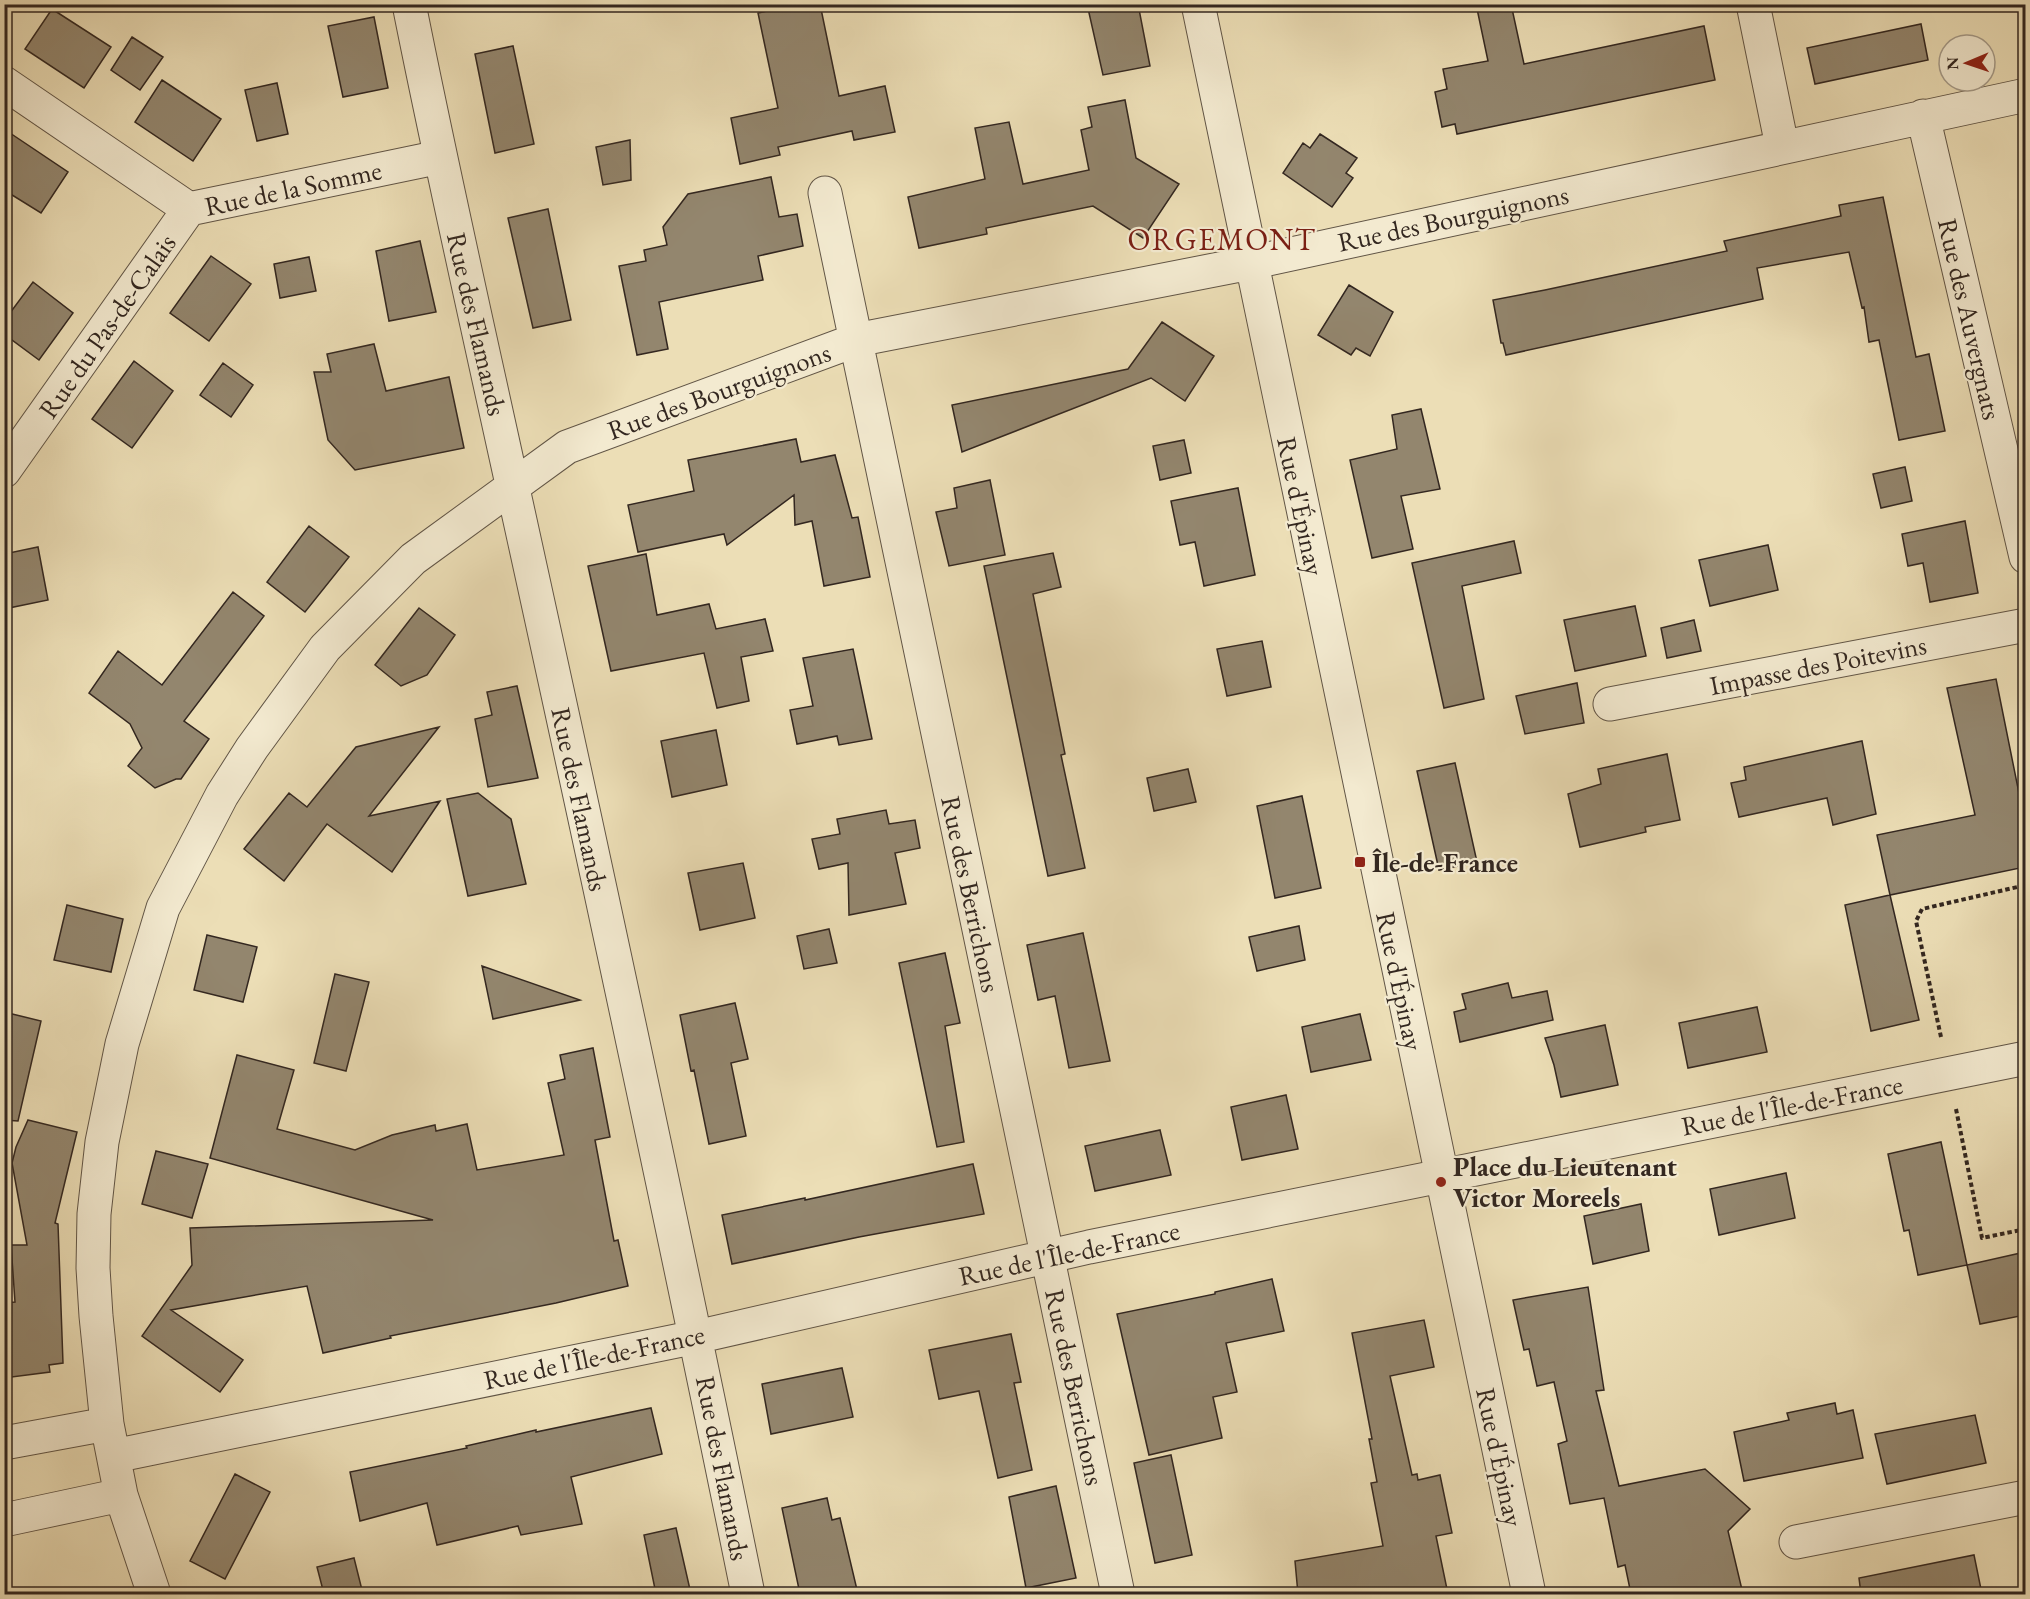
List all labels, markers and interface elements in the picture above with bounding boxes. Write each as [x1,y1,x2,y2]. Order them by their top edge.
north arrow [1937,33,1997,93]
text: N [1942,57,1963,70]
street label: Rue de la Somme [201,152,385,224]
street label: Rue des Bourguignons [1334,176,1572,260]
street label: Rue des Auvergnats [1930,215,2010,423]
district label: ORGEMONT [1128,220,1316,259]
street label: Rue du Pas-de-Calais [30,227,184,425]
street label: Rue des Flamands [439,229,515,419]
street label: Rue des Bourguignons [603,334,835,448]
street label: Rue d'Épinay [1269,433,1333,579]
street label: Impasse des Poitevins [1707,627,1929,703]
street label: Rue des Flamands [543,704,617,894]
street label: Rue des Berrichons [933,793,1009,995]
place label: Île-de-France [1372,845,1518,880]
marker: Île-de-France [1353,855,1367,869]
street label: Rue d'Épinay [1368,908,1432,1054]
street label: Rue de l'Île-de-France [1678,1066,1906,1144]
place label: Place du Lieutenant Victor Moreels [1453,1149,1677,1215]
marker: Place du Lieutenant Victor Moreels [1434,1175,1448,1189]
street label: Rue de l'Île-de-France [955,1213,1183,1293]
street label: Rue des Berrichons [1037,1286,1113,1488]
street label: Rue de l'Île-de-France [480,1317,708,1397]
street label: Rue des Flamands [688,1373,758,1563]
street label: Rue d'Épinay [1468,1384,1532,1530]

